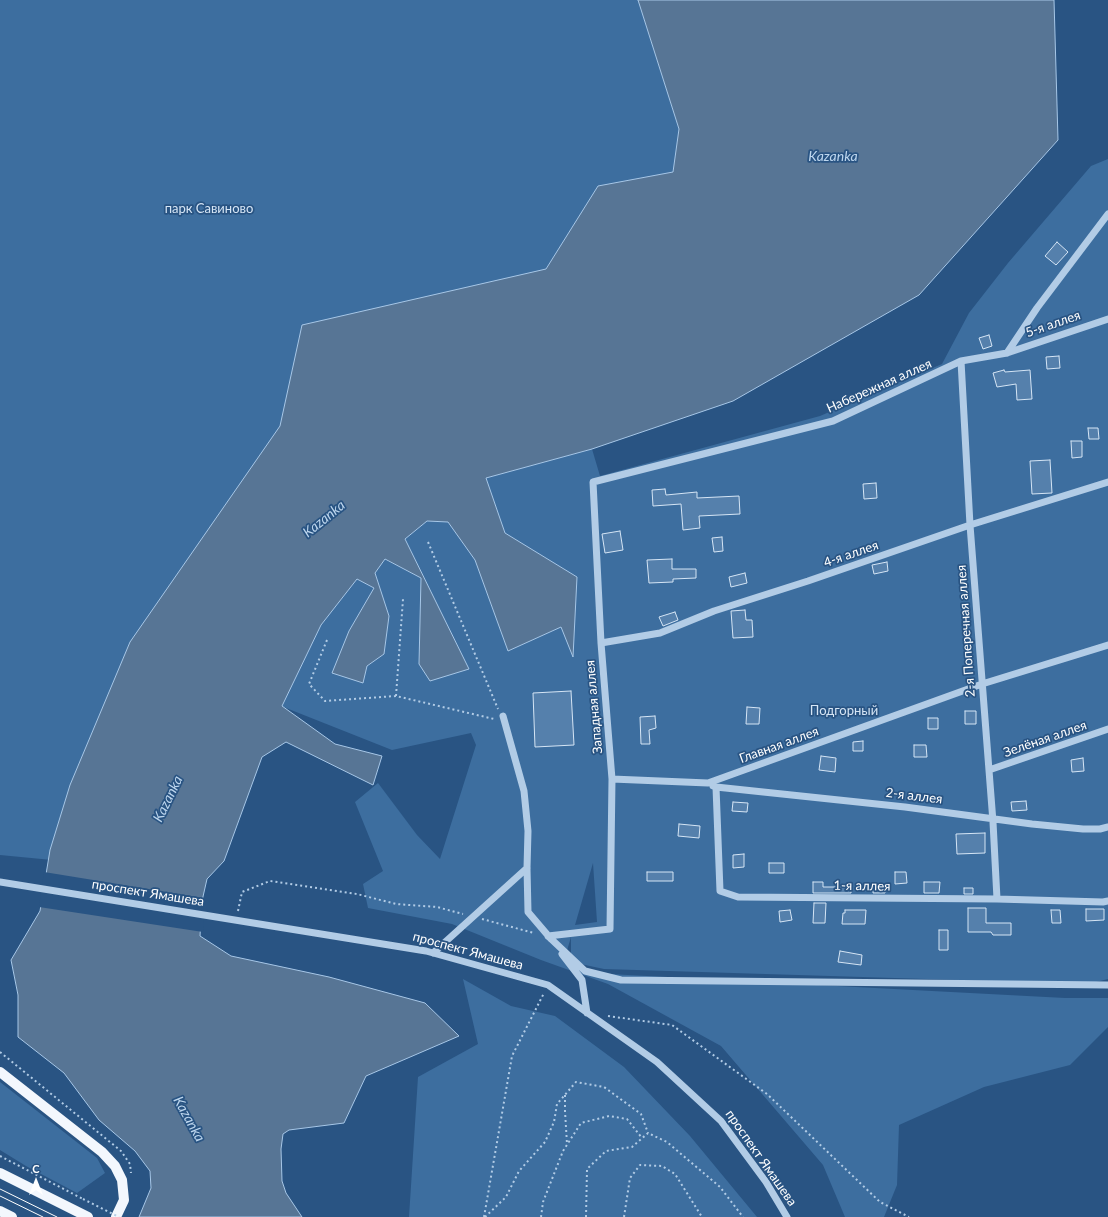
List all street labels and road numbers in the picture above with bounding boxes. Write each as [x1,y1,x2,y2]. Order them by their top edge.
street label: 5-я аллея [1023,307,1083,341]
street label: Набережная аллея [824,356,934,416]
street label: 4-я аллея [821,537,881,571]
street label: 2-я Поперечная аллея [954,564,978,698]
street label: Западная аллея [582,659,606,755]
street label: Зелёная аллея [1001,717,1089,761]
street label: Главная аллея [737,723,821,767]
street label: 2-я аллея [885,785,943,807]
street label: проспект Ямашева [91,876,205,910]
street label: 1-я аллея [833,878,891,894]
street label: проспект Ямашева [411,929,525,973]
street label: проспект Ямашева [722,1107,800,1209]

